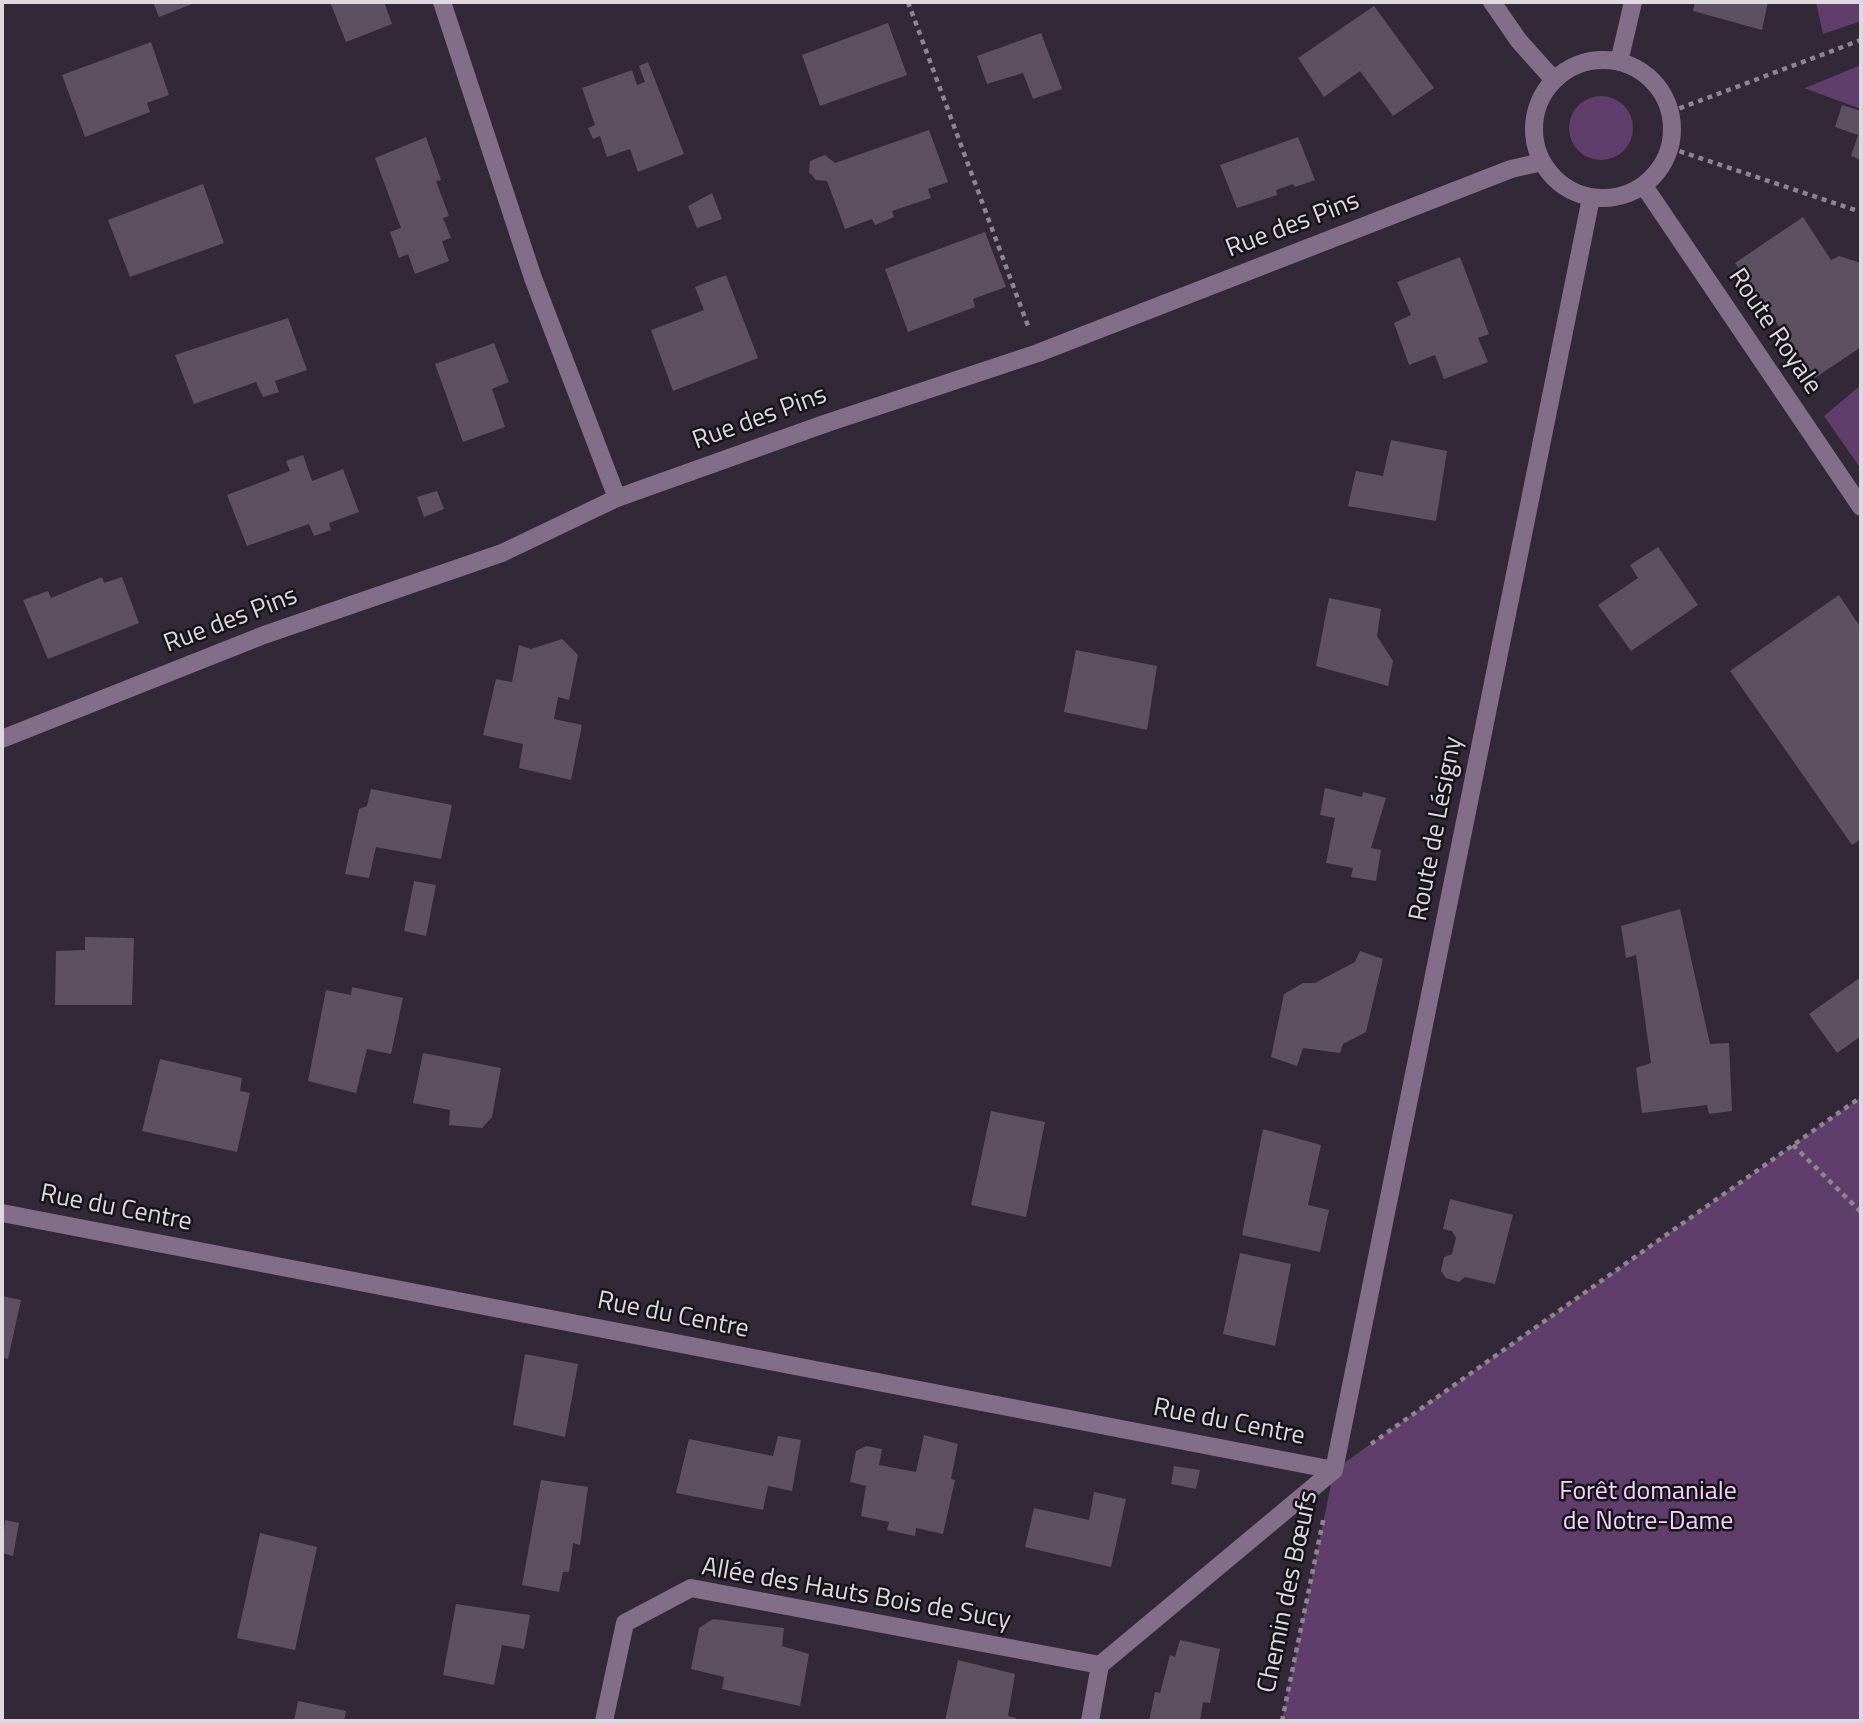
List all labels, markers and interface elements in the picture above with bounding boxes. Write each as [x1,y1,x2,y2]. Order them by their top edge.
street label: Rue des Pins [1222,186,1364,266]
street label: Route Royale [1721,263,1827,401]
street label: Rue des Pins [689,380,831,458]
street label: Rue des Pins [160,581,302,661]
street label: Route de Lésigny [1404,734,1470,924]
street label: Rue du Centre [38,1179,194,1239]
street label: Rue du Centre [595,1286,751,1346]
street label: Rue du Centre [1151,1393,1307,1453]
park label: Forêt domaniale de Notre-Dame [1559,1477,1737,1538]
street label: Chemin des Bœufs [1252,1488,1326,1696]
street label: Allée des Hauts Bois de Sucy [699,1552,1013,1638]

